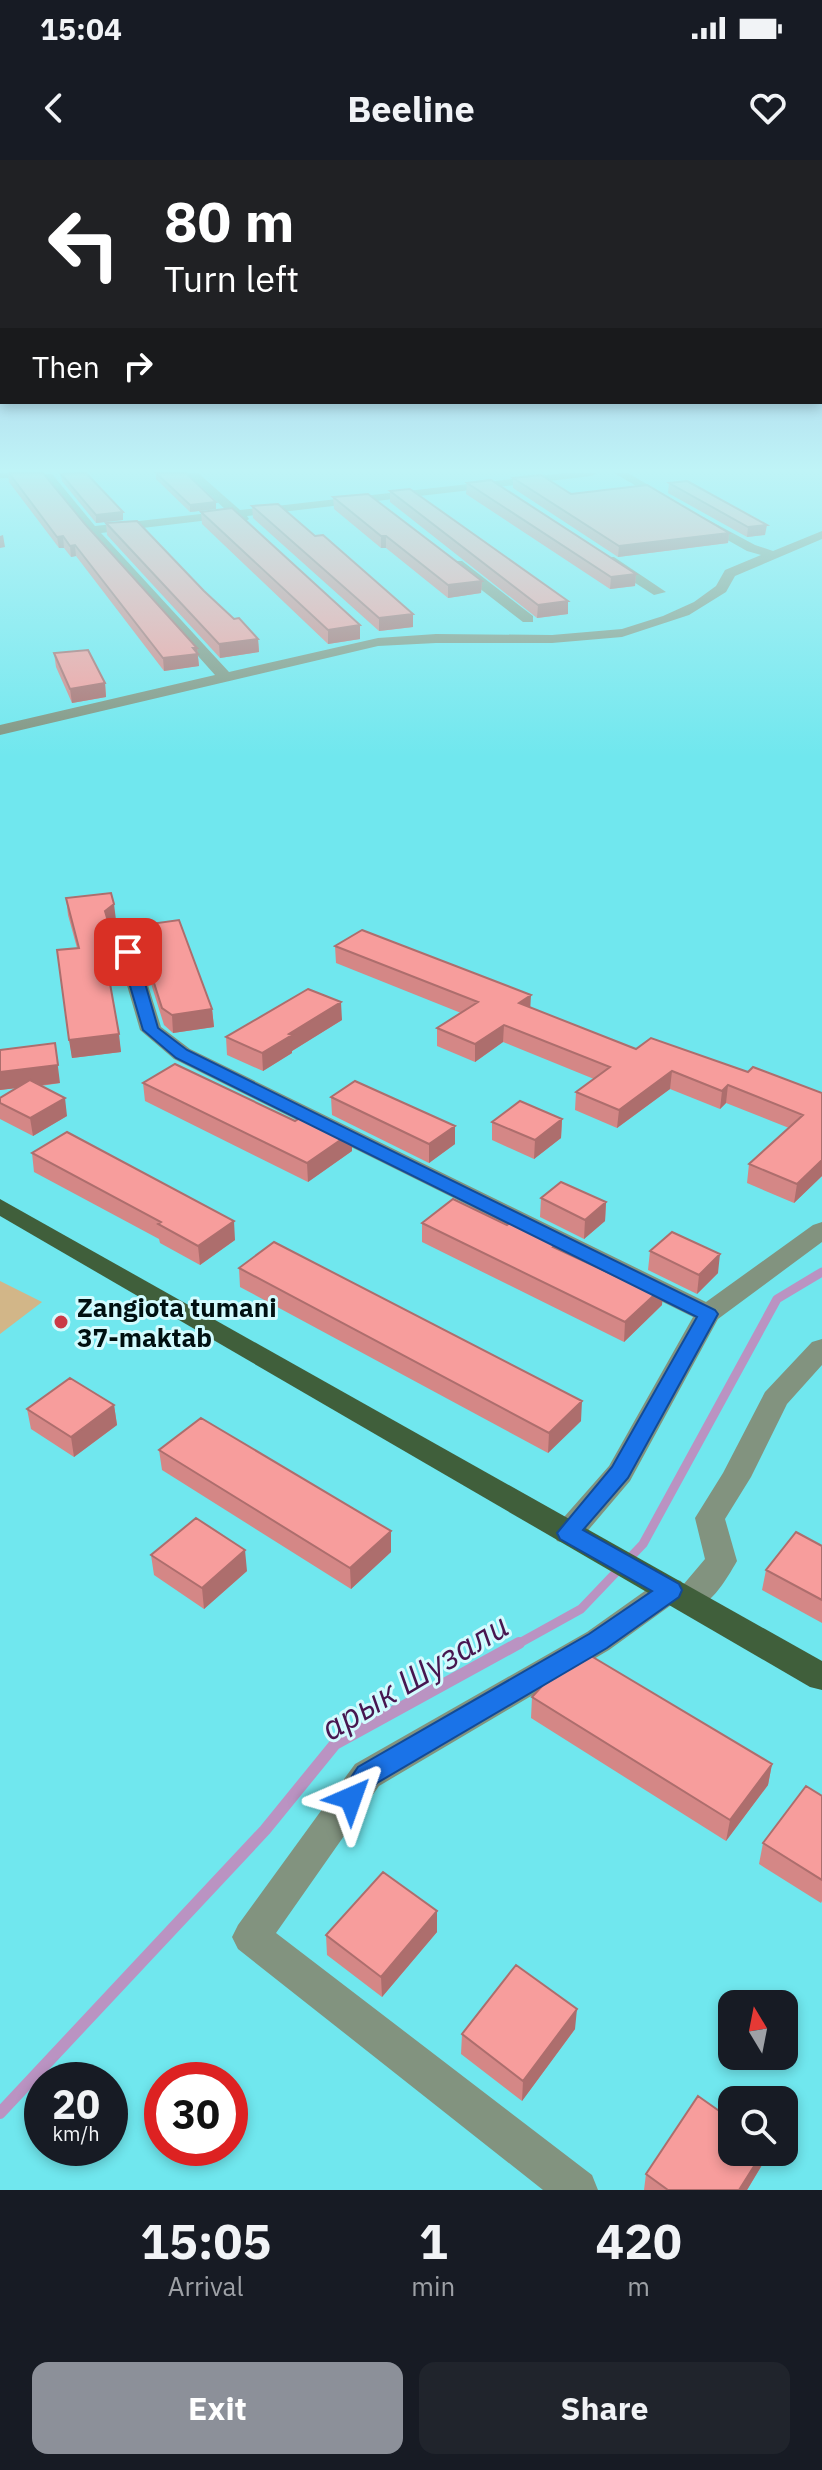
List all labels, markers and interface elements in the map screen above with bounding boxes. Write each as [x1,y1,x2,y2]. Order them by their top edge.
text: 15:04 [40,9,122,48]
text: Beeline [347,85,475,132]
icon: back [32,86,76,130]
icon: heart [746,86,790,130]
text: 80 m [164,185,294,257]
icon: left [32,192,136,296]
text: Turn left [164,255,299,302]
icon: right [116,344,160,388]
text: Then [32,347,100,386]
pin [94,918,162,986]
icon: arrive [106,930,150,974]
place label: Zangiota tumani 37-maktab [77,1290,277,1354]
marker: Zangiota tumani 37-maktab [52,1313,70,1331]
water label: арык Шузали [312,1603,516,1749]
position arrow [309,1756,393,1840]
north arrow [718,1990,798,2070]
map controls [718,1990,798,2166]
speed limit sign: 30 [144,2062,248,2166]
text: 20 [52,2078,100,2130]
button: search [718,2086,798,2166]
text: km/h [52,2120,100,2147]
text: 15:05 [140,2210,271,2272]
text: 1 [419,2210,448,2272]
text: 420 [595,2210,682,2272]
text: Arrival [168,2269,244,2303]
text: min [411,2269,455,2303]
text: m [627,2269,650,2303]
button: Exit [32,2362,403,2454]
button: Share [419,2362,790,2454]

